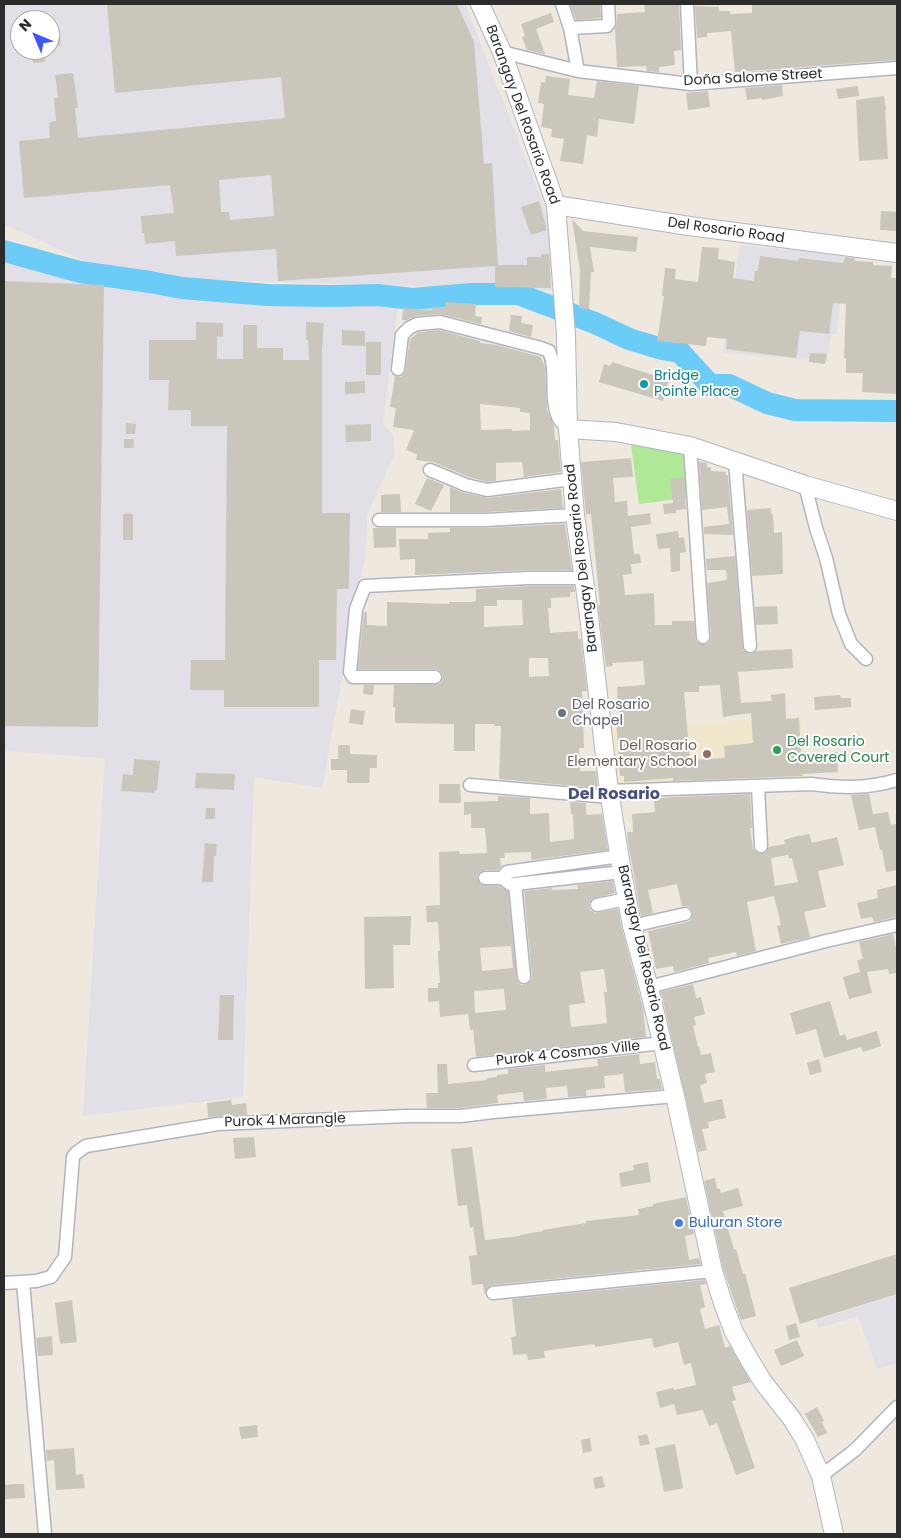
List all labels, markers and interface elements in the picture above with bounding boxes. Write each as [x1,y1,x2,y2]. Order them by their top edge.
north arrow [10,10,60,60]
text: N [14,14,36,36]
street label: Barangay Del Rosario Road [482,23,562,207]
street label: Doña Salome Street [683,66,823,90]
street label: Del Rosario Road [667,214,785,248]
place label: Bridge Pointe Place [654,368,739,401]
marker: Bridge Pointe Place [638,378,650,390]
street label: Barangay Del Rosario Road [562,463,602,653]
place label: Del Rosario Chapel [572,697,650,730]
marker: Del Rosario Chapel [556,707,568,719]
place label: Del Rosario Covered Court [787,734,889,766]
place label: Del Rosario Elementary School [567,738,697,770]
marker: Del Rosario Covered Court [771,744,783,756]
marker: Del Rosario Elementary School [701,748,713,760]
district label: Del Rosario [568,785,660,805]
street label: Barangay Del Rosario Road [613,864,673,1052]
street label: Purok 4 Cosmos Ville [495,1038,641,1070]
street label: Purok 4 Marangle [224,1110,346,1132]
place label: Buluran Store [689,1215,783,1231]
marker: Buluran Store [673,1217,685,1229]

